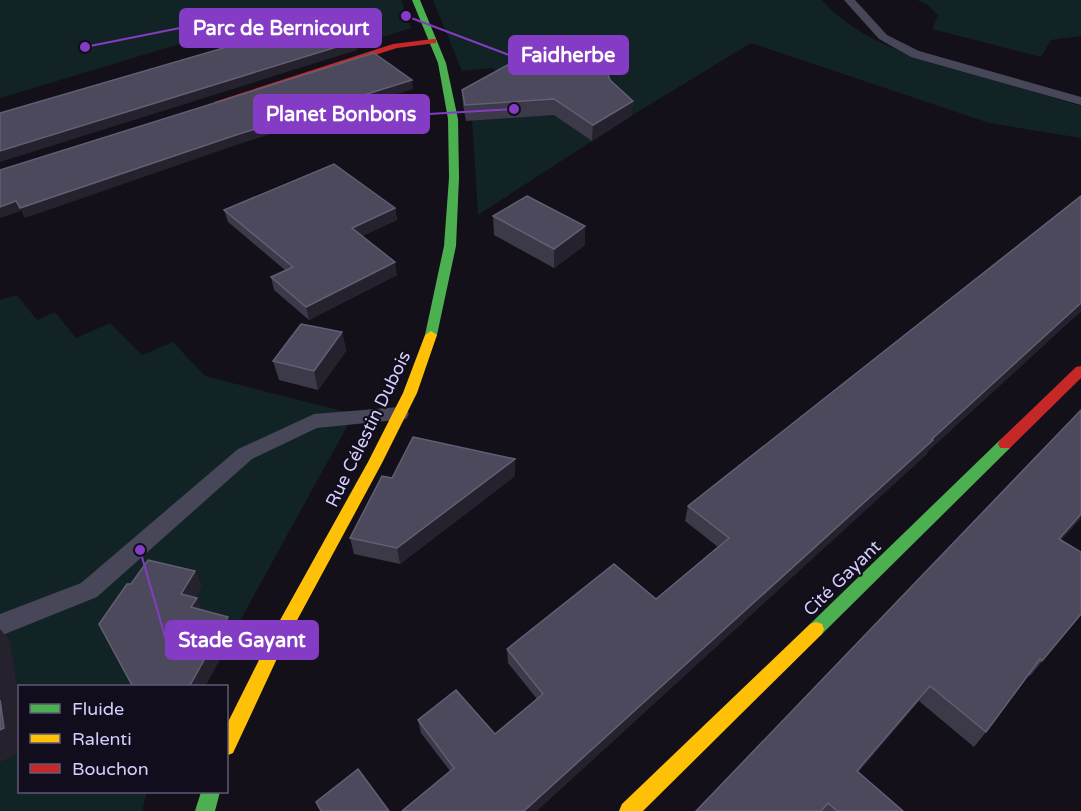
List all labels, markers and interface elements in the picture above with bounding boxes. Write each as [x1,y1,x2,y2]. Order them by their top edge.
callout: Parc de Bernicourt [180,9,381,47]
text: Parc de Bernicourt [193,17,370,41]
callout: Faidherbe [509,36,628,74]
text: Faidherbe [521,44,615,68]
callout: Planet Bonbons [254,95,429,133]
text: Planet Bonbons [266,103,417,127]
street label: Rue Célestin Dubois [321,347,415,511]
street label: Cité Gayant [799,535,886,620]
callout: Stade Gayant [166,621,318,659]
text: Stade Gayant [178,629,306,653]
legend [18,685,228,793]
text: Fluide [72,698,124,720]
text: Ralenti [72,728,132,750]
text: Bouchon [72,758,149,780]

